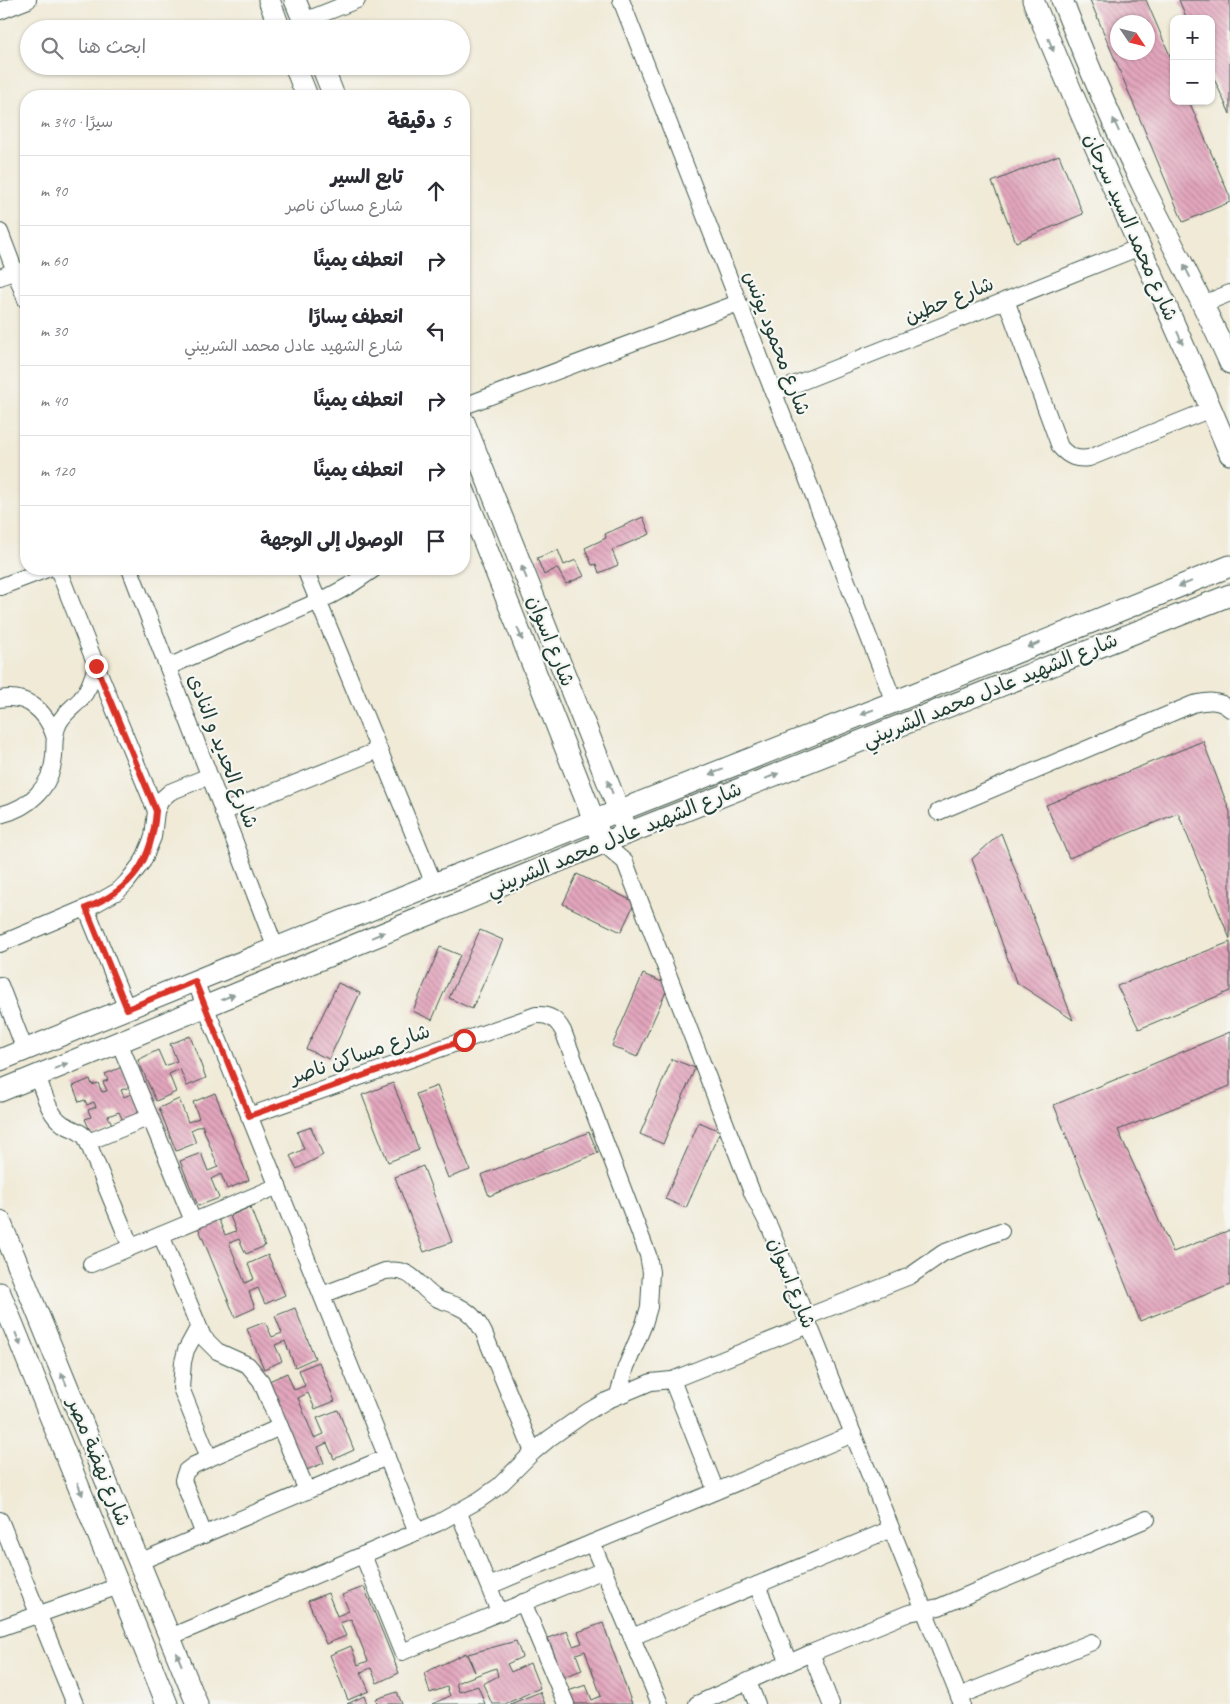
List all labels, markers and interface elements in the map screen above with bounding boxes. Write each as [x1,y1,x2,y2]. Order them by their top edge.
north arrow [1110,15,1155,60]
map controls [1170,15,1215,105]
button: + [1170,15,1215,60]
search box [20,20,470,75]
icon: search [38,34,66,62]
text: ابحث هنا [78,35,146,59]
one-way arrow [1047,38,1055,53]
button: − [1170,60,1215,105]
text: 5 دقيقة [387,108,450,134]
text: سيرًا · 340 m [40,112,113,132]
one-way arrow [1111,118,1119,132]
street label: شارع محمد السيد سرحان [1077,129,1184,325]
text: تابع السير [331,165,403,189]
icon: ahead [422,177,450,205]
text: 90 m [40,181,67,201]
text: شارع مساكن ناصر [286,196,403,216]
icon: right [422,247,450,275]
text: انعطف يمينًا [314,248,403,272]
text: 60 m [40,251,67,271]
one-way arrow [1183,264,1191,278]
street label: شارع محمود يونس [737,267,816,419]
street label: شارع حطين [901,271,998,330]
text: انعطف يسارًا [309,305,403,329]
icon: left [422,317,450,345]
text: 30 m [40,321,67,341]
one-way arrow [1177,331,1185,345]
text: شارع الشهيد عادل محمد الشربيني [184,336,403,356]
icon: right [422,387,450,415]
text: انعطف يمينًا [314,388,403,412]
text: 40 m [40,391,67,411]
icon: right [422,457,450,485]
text: انعطف يمينًا [314,458,403,482]
text: 120 m [40,461,74,481]
icon: arrive [422,527,450,555]
text: الوصول إلى الوجهة [260,528,403,552]
one-way arrow [519,564,527,579]
one-way arrow [1178,581,1192,589]
street label: شارع اسوان [521,592,580,690]
one-way arrow [517,627,525,641]
street label: شارع الشهيد عادل محمد الشربيني [859,627,1123,757]
one-way arrow [1026,641,1041,649]
route end [85,655,108,678]
street label: شارع الحديد و النادى [181,670,264,832]
one-way arrow [860,709,874,717]
one-way arrow [708,768,723,776]
one-way arrow [765,772,780,780]
street label: شارع الشهيد عادل محمد الشربيني [483,776,747,906]
one-way arrow [606,780,613,795]
one-way arrow [371,931,385,939]
one-way arrow [221,993,235,1001]
street label: شارع مساكن ناصر [285,1018,434,1091]
route start [453,1029,476,1052]
one-way arrow [54,1062,69,1070]
street label: شارع اسوان [762,1234,821,1332]
one-way arrow [15,1331,23,1346]
one-way arrow [60,1372,68,1386]
street label: شارع نهضة مصر [60,1392,136,1530]
one-way arrow [76,1482,84,1496]
one-way arrow [174,1652,182,1666]

